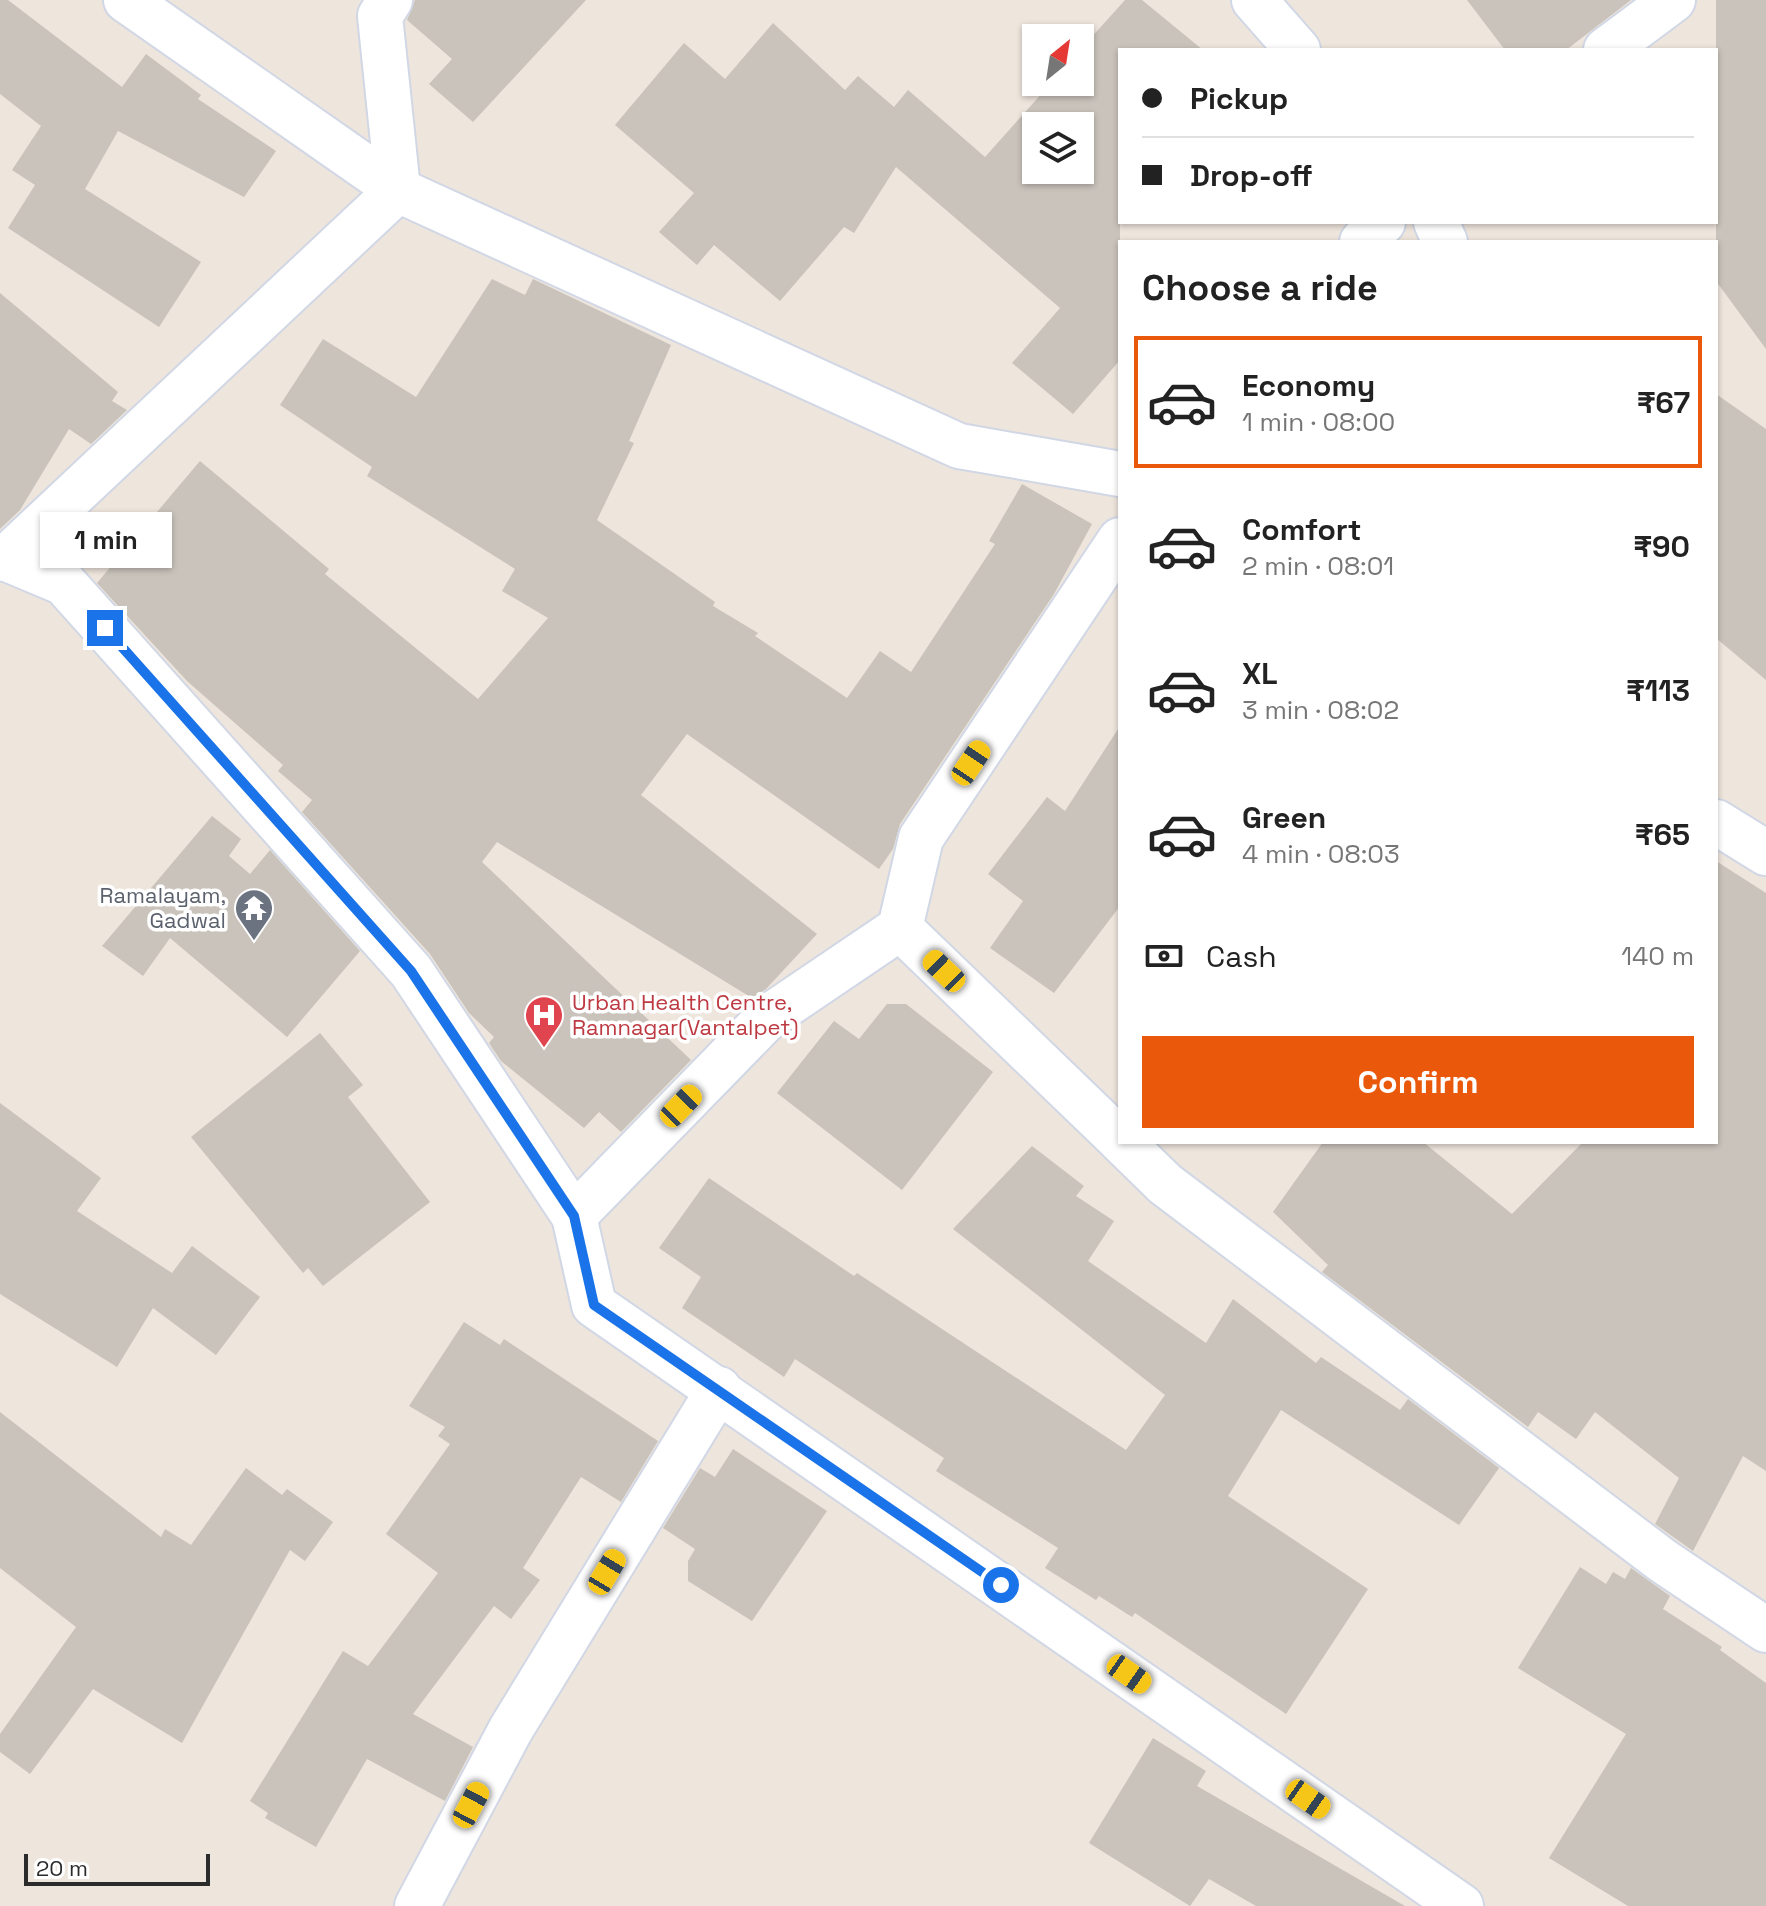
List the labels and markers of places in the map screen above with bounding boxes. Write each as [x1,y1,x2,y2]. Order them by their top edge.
place label: Ramalayam, Gadwal [100,881,226,934]
temple icon: Ramalayam, Gadwal [233,887,275,942]
place label: Urban Health Centre, Ramnagar(Vantalpet) [572,988,799,1041]
hospital icon: Urban Health Centre, Ramnagar(Vantalpet) [523,994,565,1049]

